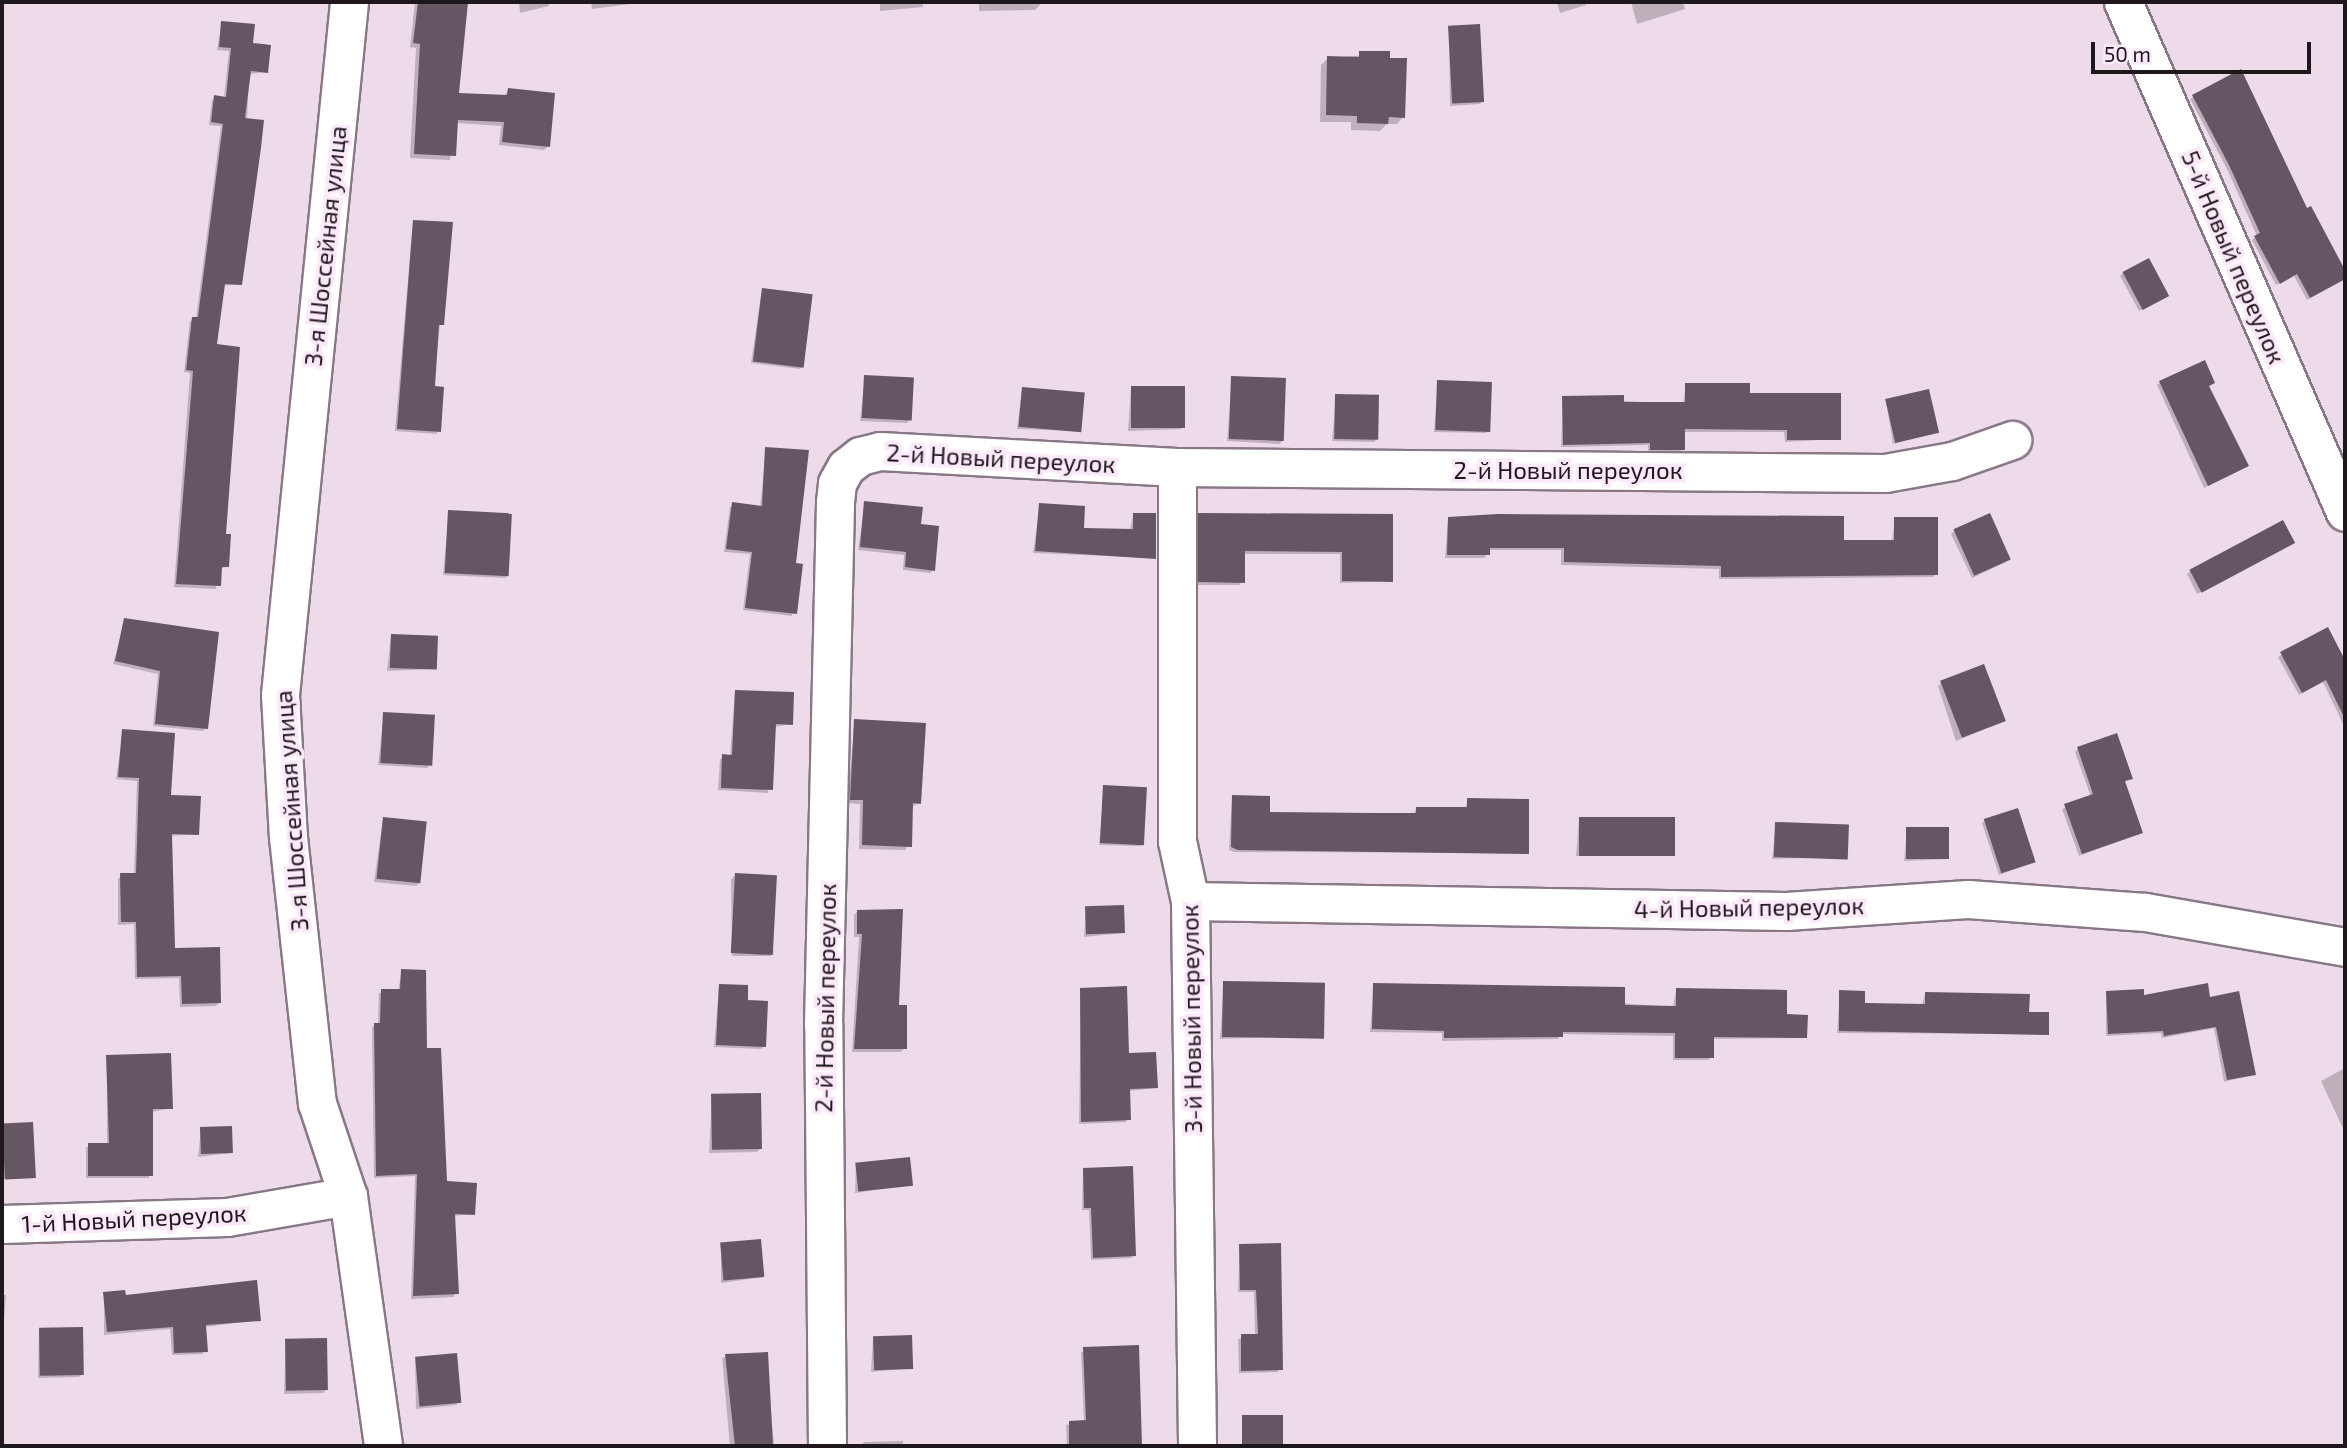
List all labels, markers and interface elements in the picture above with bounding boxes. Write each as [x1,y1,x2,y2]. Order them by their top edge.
scale bar [2095,28,2316,72]
text: 50 m [2104,41,2151,66]
street label: 3-я Шоссейная улица [298,124,352,368]
street label: 5-й Новый переулок [2176,146,2292,368]
street label: 2-й Новый переулок [886,438,1116,478]
street label: 2-й Новый переулок [1453,456,1683,484]
street label: 3-я Шоссейная улица [268,690,314,932]
street label: 2-й Новый переулок [809,883,841,1113]
street label: 4-й Новый переулок [1634,891,1864,923]
street label: 3-й Новый переулок [1175,904,1207,1134]
street label: 1-й Новый переулок [21,1198,247,1238]

